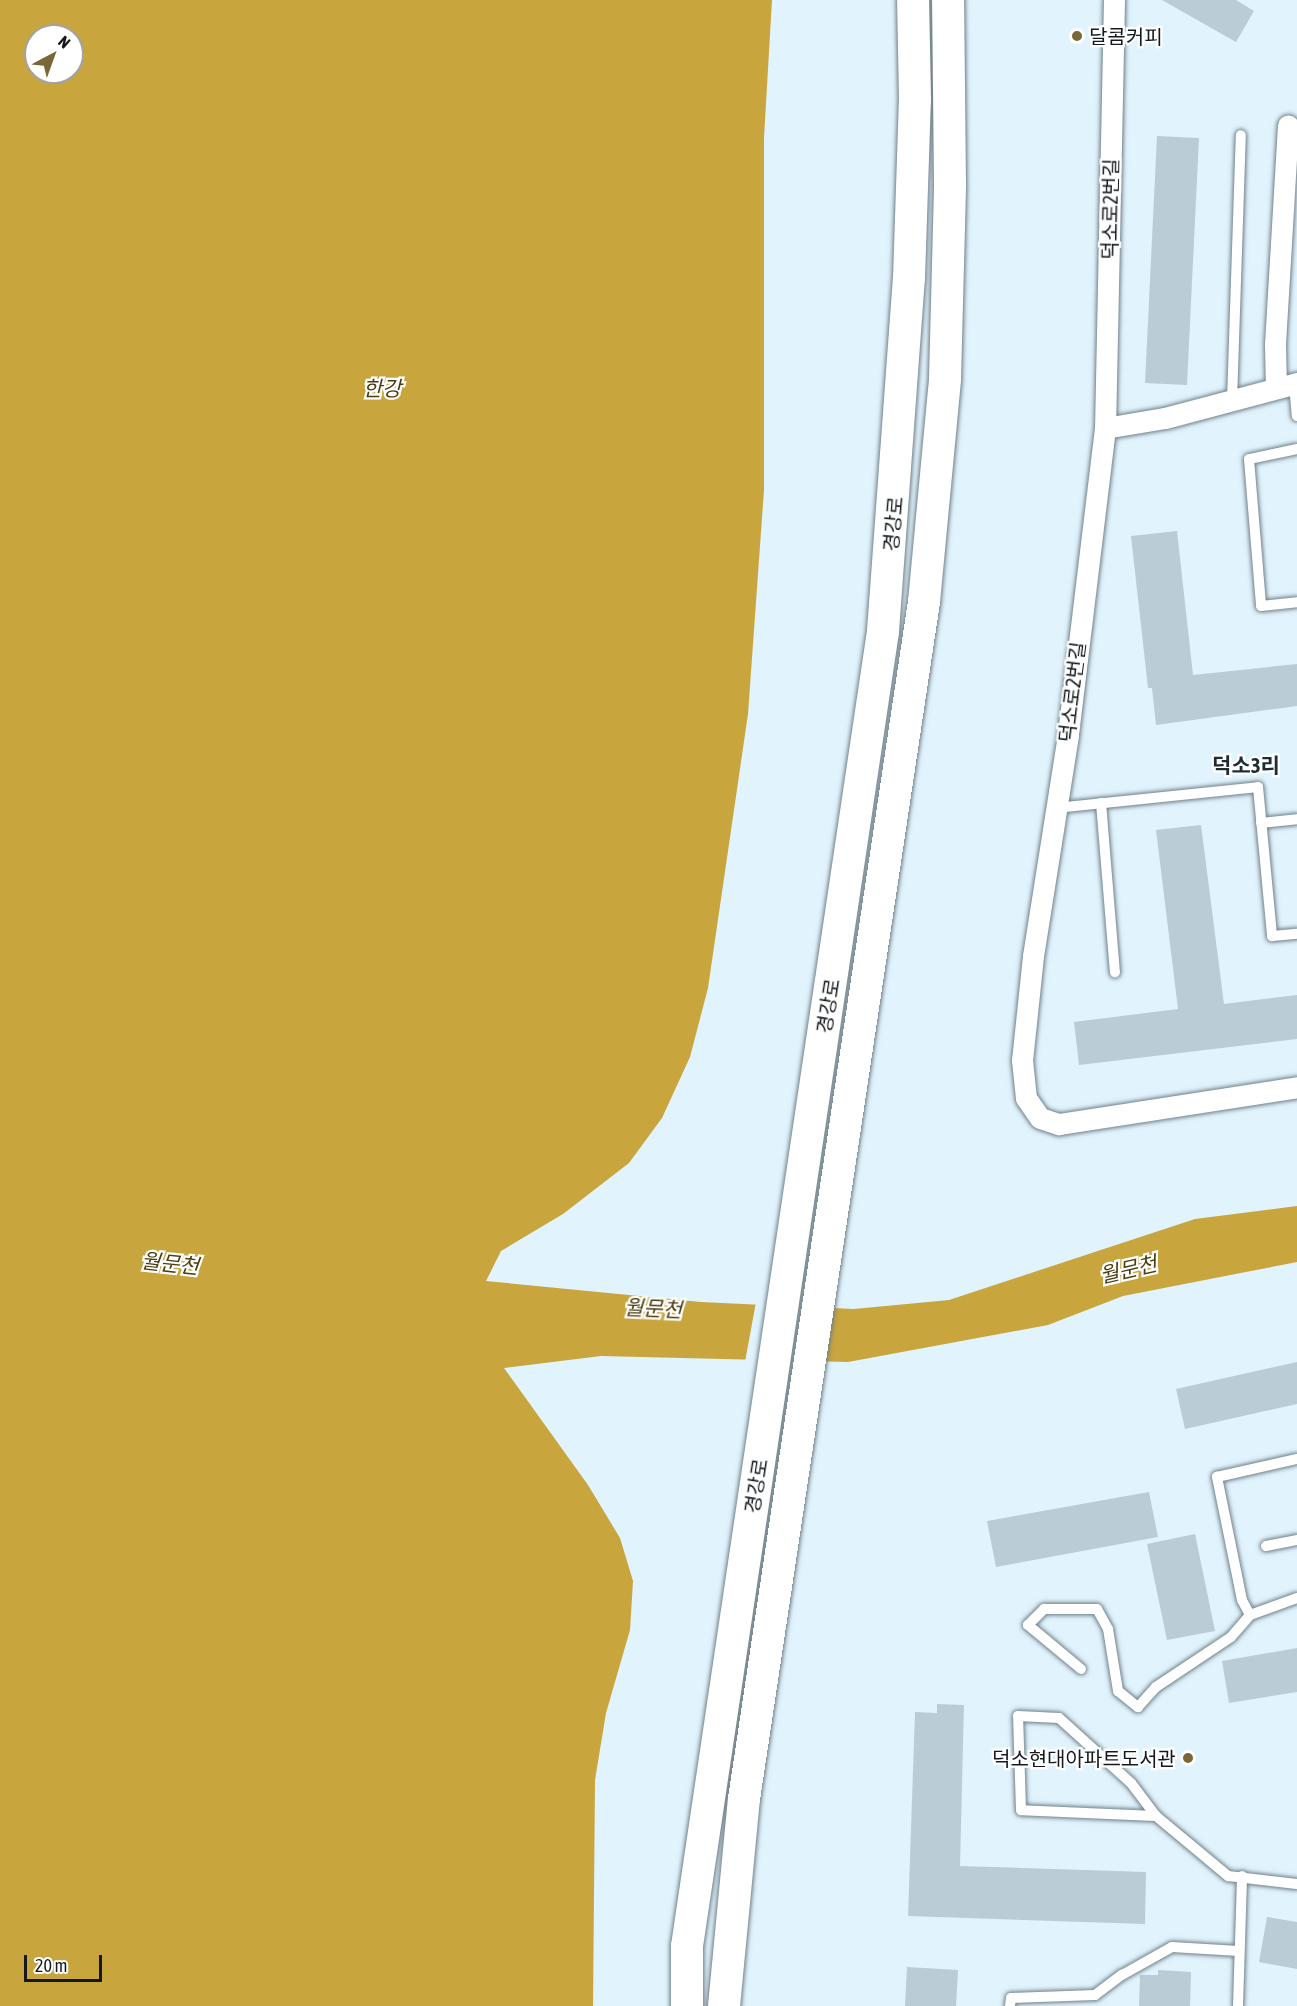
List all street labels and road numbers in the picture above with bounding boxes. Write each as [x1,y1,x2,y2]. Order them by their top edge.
street label: 덕소로2번길 [1097,158,1123,260]
street label: 경강로 [879,495,907,553]
street label: 덕소로2번길 [1054,640,1090,744]
street label: 경강로 [812,977,844,1035]
street label: 경강로 [740,1457,772,1515]

